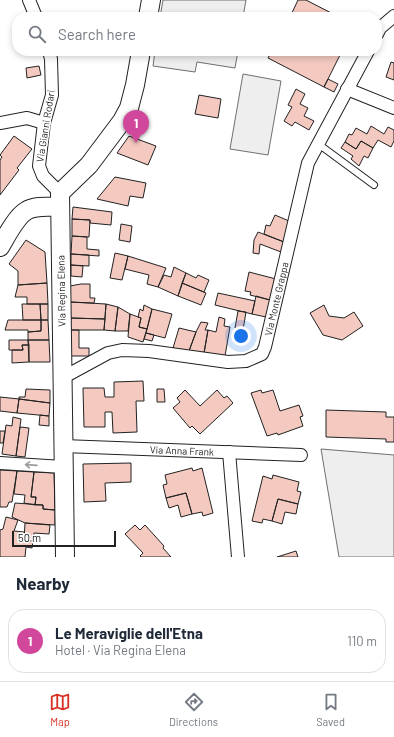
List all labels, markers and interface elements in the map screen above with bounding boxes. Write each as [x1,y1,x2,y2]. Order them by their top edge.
search box [12,12,382,56]
icon: search [26,23,48,45]
text: Search here [58,25,136,43]
street label: Via Gianni Rodari [33,89,57,163]
pin: 1 [123,110,149,143]
street label: Via Regina Elena [54,255,68,327]
street label: Via Monte Grappa [262,261,291,337]
your location [231,326,251,346]
street label: Via Anna Frank [150,443,214,458]
one-way arrow [25,461,38,468]
scale bar [12,529,116,548]
text: 50 m [18,531,41,544]
text: Nearby [16,573,70,593]
text: Le Meraviglie dell'Etna [55,624,203,642]
text: 1 [28,633,32,649]
text: 110 m [347,633,377,649]
text: Hotel · Via Regina Elena [55,642,186,658]
tab: Map [49,691,71,728]
tab: Directions [169,691,218,728]
tab: Saved [316,691,345,728]

